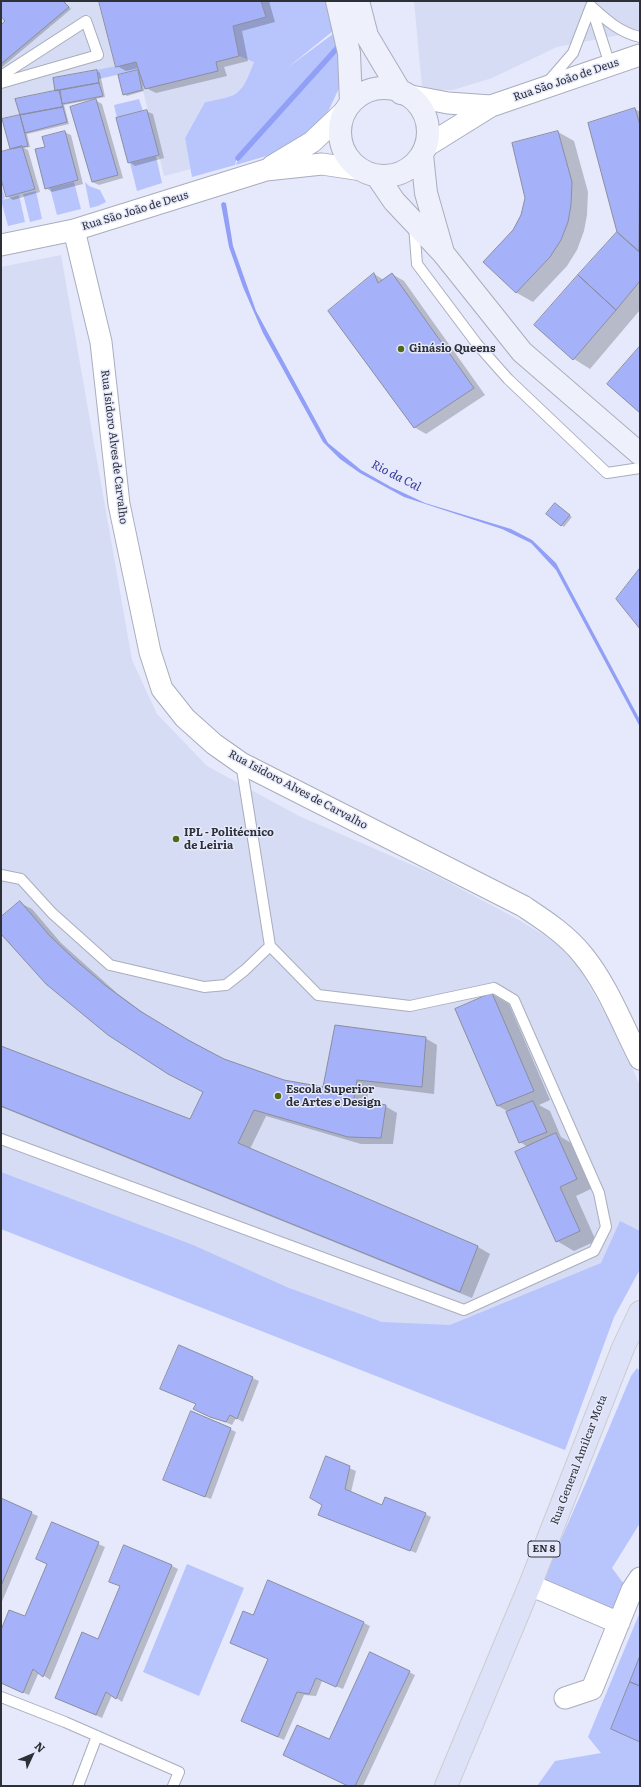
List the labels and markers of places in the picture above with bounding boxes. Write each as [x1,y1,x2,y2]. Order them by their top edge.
place label: Ginásio Queens [409,342,495,356]
marker: Ginásio Queens [396,344,406,354]
place label: IPL - Politécnico de Leiria [184,826,274,852]
marker: IPL - Politécnico de Leiria [171,834,181,844]
place label: Escola Superior de Artes e Design [286,1083,381,1109]
marker: Escola Superior de Artes e Design [273,1091,283,1101]

